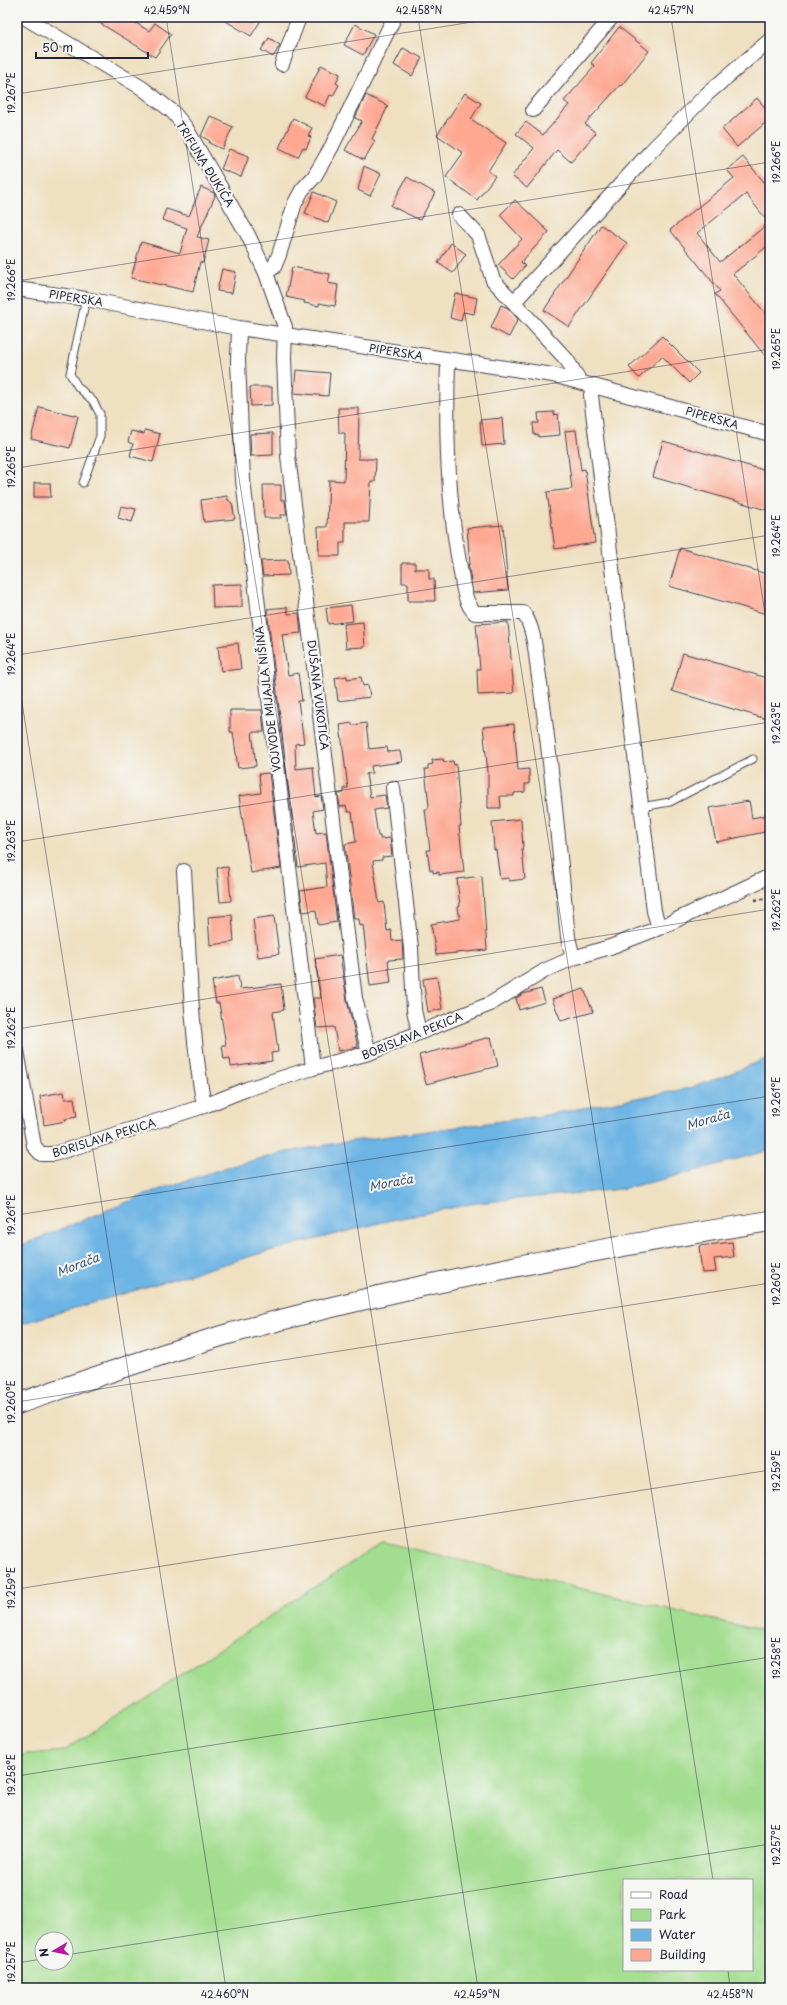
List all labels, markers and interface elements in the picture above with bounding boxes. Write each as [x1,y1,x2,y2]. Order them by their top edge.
text: 42.459°N [144,2,190,17]
text: 42.458°N [396,2,442,17]
text: 42.457°N [648,2,694,17]
scale bar [36,34,148,60]
text: 50 m [42,38,73,56]
text: 19.267°E [3,72,18,114]
street label: TRIFUNA ĐUKIĆA [172,117,239,210]
text: 19.266°E [768,141,783,183]
text: 19.266°E [3,259,18,301]
street label: PIPERSKA [48,285,104,310]
text: 19.265°E [768,328,783,370]
street label: PIPERSKA [368,339,424,364]
street label: PIPERSKA [684,402,741,433]
text: 19.265°E [3,446,18,488]
text: 19.264°E [768,515,783,557]
street label: VOJVODE MIJAJLA NIŠINA [250,625,285,773]
text: 19.264°E [3,633,18,675]
street label: DUŠANA VUKOTIĆA [303,639,334,752]
text: 19.263°E [768,702,783,744]
text: 19.263°E [3,820,18,862]
text: 19.262°E [768,889,783,931]
text: 19.262°E [3,1007,18,1049]
street label: BORISLAVA PEKICA [359,1007,465,1064]
text: 19.261°E [768,1077,783,1117]
water label: Morača [684,1104,732,1134]
street label: BORISLAVA PEKICA [50,1114,158,1161]
water label: Morača [367,1169,415,1195]
text: 19.261°E [3,1195,18,1235]
water label: Morača [54,1248,102,1280]
text: 19.260°E [768,1262,783,1306]
text: 19.260°E [3,1380,18,1424]
text: 19.259°E [768,1450,783,1492]
text: 19.259°E [3,1567,18,1609]
text: 19.258°E [768,1637,783,1679]
text: 19.258°E [3,1754,18,1796]
text: 19.257°E [768,1824,783,1866]
legend [623,1879,753,1971]
text: Road [659,1885,688,1903]
text: Park [659,1905,686,1923]
text: Water [659,1925,696,1943]
north arrow [34,1931,74,1971]
text: 19.257°E [3,1941,18,1983]
text: Building [659,1945,706,1963]
text: N [35,1947,53,1958]
text: 42.460°N [201,1986,249,2001]
text: 42.459°N [454,1986,500,2001]
text: 42.458°N [707,1986,753,2001]

